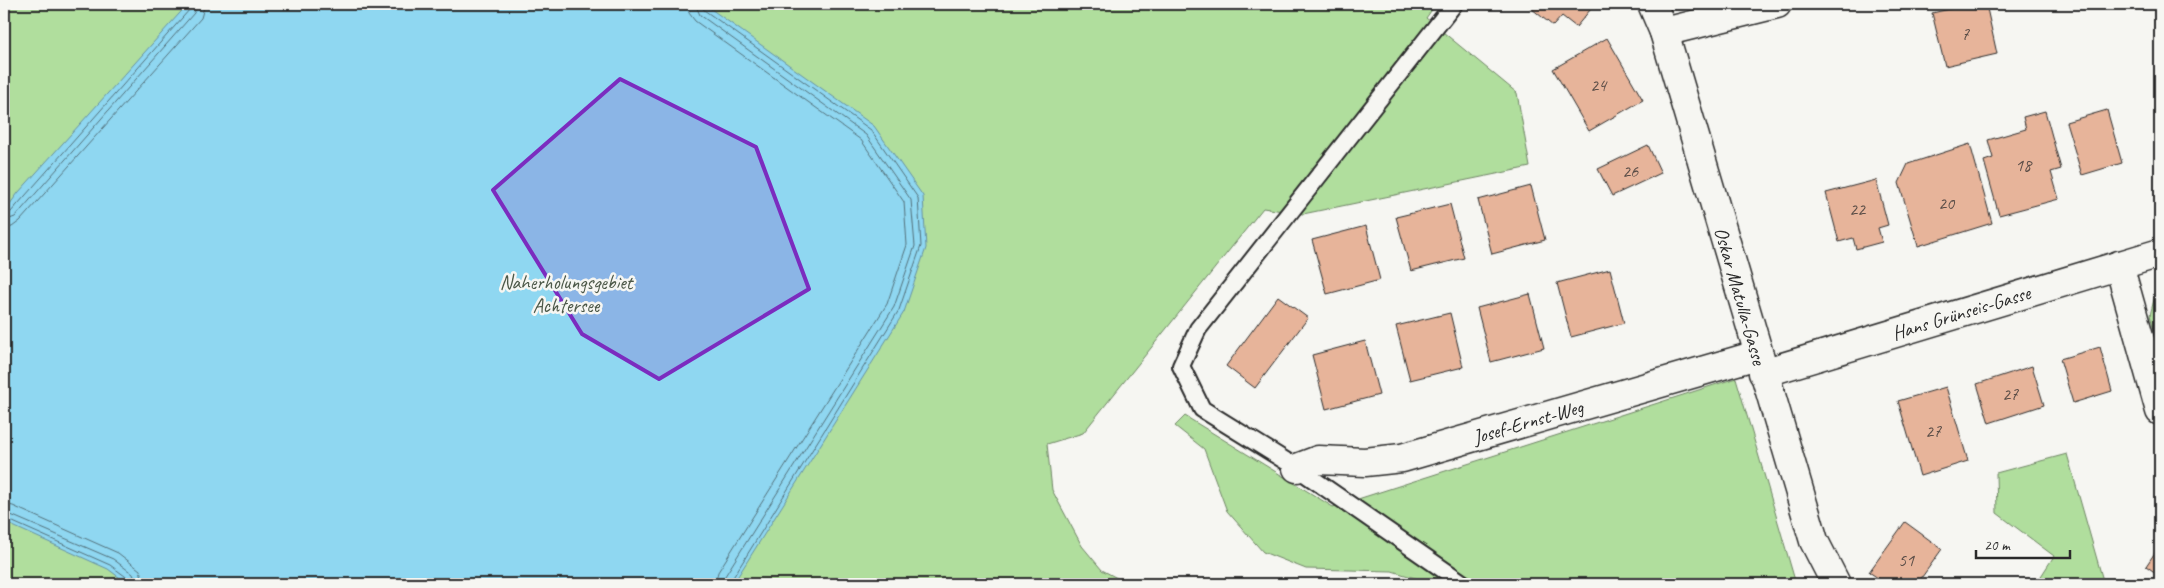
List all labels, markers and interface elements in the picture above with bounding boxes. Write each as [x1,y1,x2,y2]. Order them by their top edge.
house number: 7 [1961,23,1970,45]
house number: 24 [1590,74,1608,96]
house number: 18 [2015,154,2033,176]
house number: 26 [1622,160,1639,182]
house number: 20 [1938,192,1956,214]
house number: 22 [1849,198,1867,220]
street label: Oskar Matulla-Gasse [1708,224,1772,369]
park label: Naherholungsgebiet Achtersee [500,270,635,318]
street label: Hans Grünseis-Gasse [1889,280,2035,346]
house number: 27 [2002,383,2019,405]
street label: Josef-Ernst-Weg [1469,394,1587,450]
house number: 27 [1925,420,1942,442]
scale bar [1976,528,2070,560]
text: 20 m [1984,536,2011,555]
house number: 51 [1898,549,1915,571]

